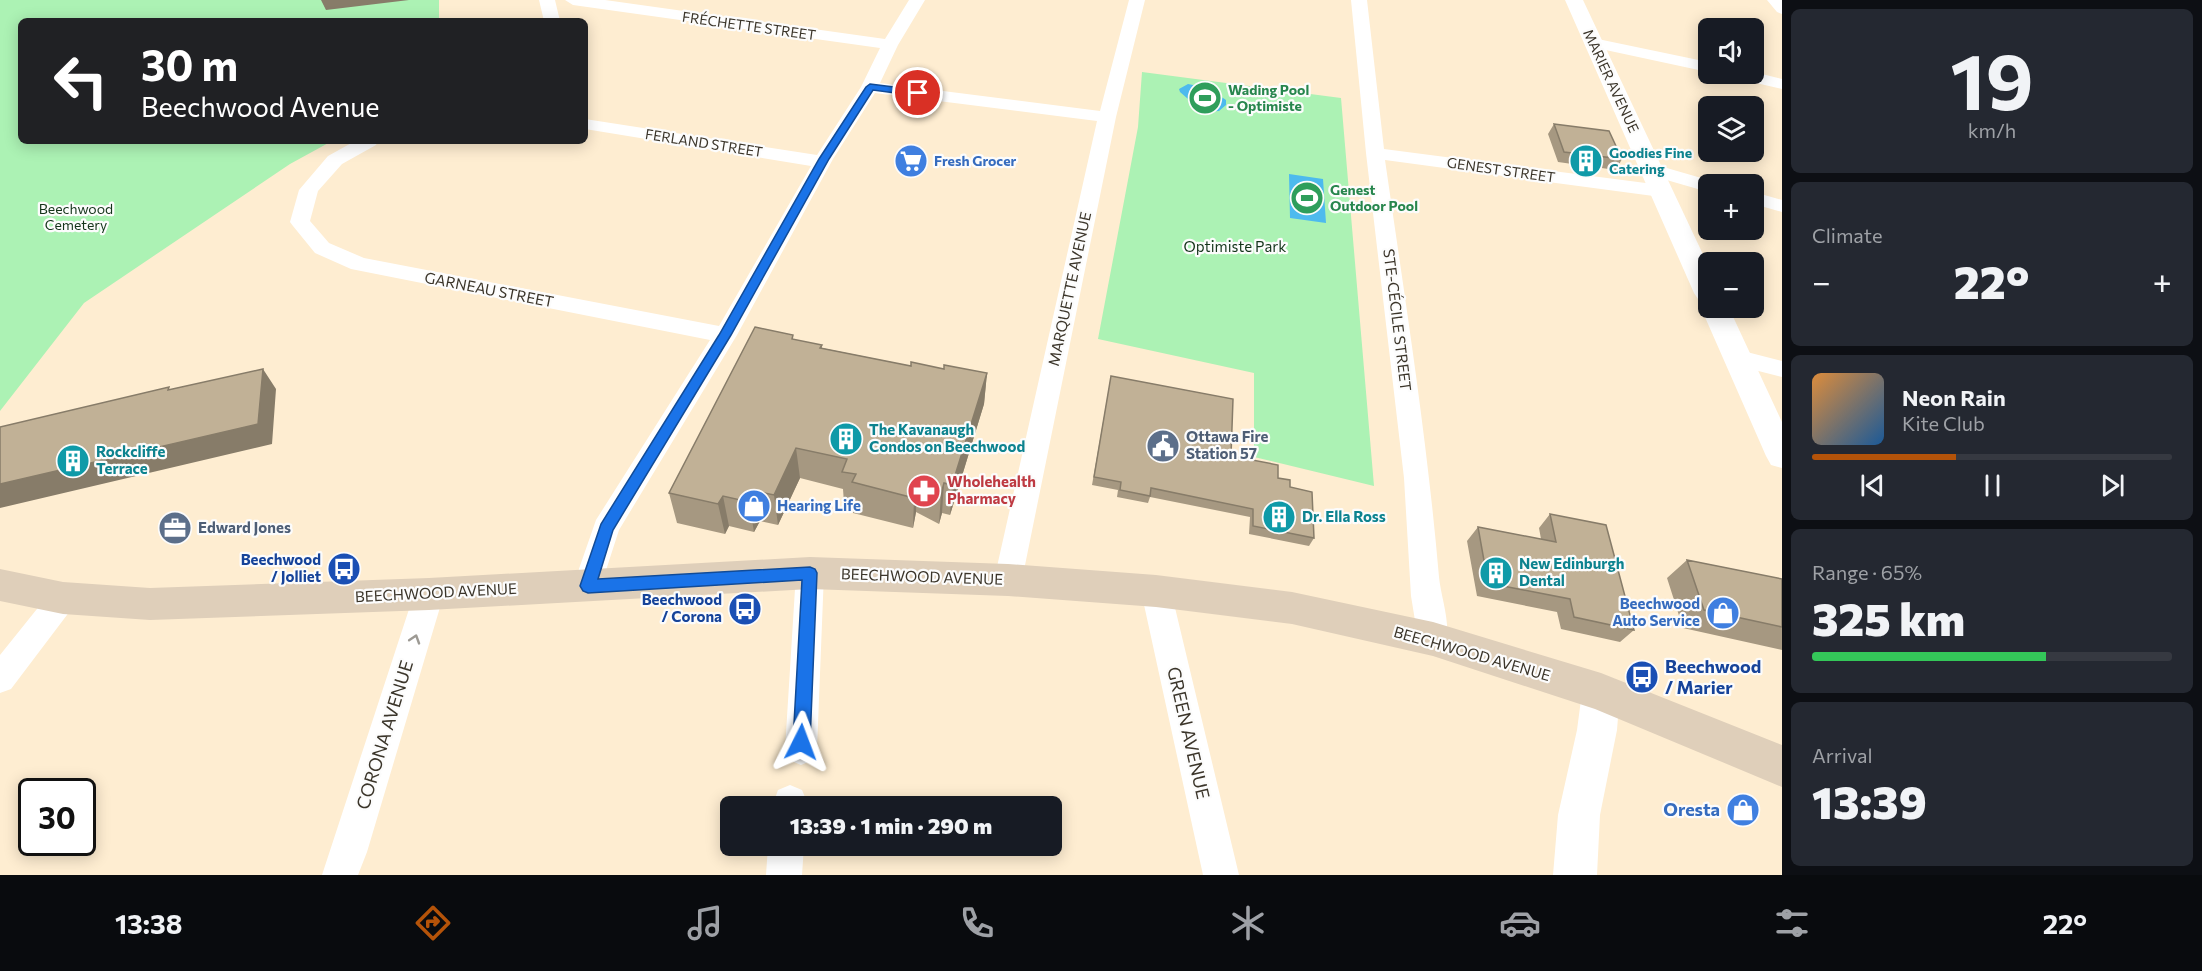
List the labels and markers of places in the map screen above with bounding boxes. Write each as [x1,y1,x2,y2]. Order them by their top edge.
pin [892,67,943,118]
sports icon: Wading Pool - Optimiste [1187,80,1223,116]
place label: Wading Pool - Optimiste [1228,81,1309,114]
supermarket icon: Fresh Grocer [893,143,929,179]
building icon: Goodies Fine Catering [1568,143,1604,179]
place label: Goodies Fine Catering [1609,144,1692,177]
place label: Fresh Grocer [934,152,1017,169]
sports icon: Genest Outdoor Pool [1289,180,1325,216]
place label: Genest Outdoor Pool [1330,181,1418,214]
place label: The Kavanaugh Condos on Beechwood [869,420,1025,455]
building icon: The Kavanaugh Condos on Beechwood [828,421,864,457]
place label: Ottawa Fire Station 57 [1186,427,1268,462]
public building icon: Ottawa Fire Station 57 [1145,428,1181,464]
place label: Rockcliffe Terrace [96,442,165,477]
building icon: Rockcliffe Terrace [55,443,91,479]
place label: Wholehealth Pharmacy [947,472,1036,507]
pharmacy icon: Wholehealth Pharmacy [906,473,942,509]
shop icon: Hearing Life [736,488,772,524]
place label: Hearing Life [777,496,861,514]
building icon: Dr. Ella Ross [1261,499,1297,535]
place label: Dr. Ella Ross [1302,507,1386,525]
office icon: Edward Jones [157,510,193,546]
place label: Edward Jones [198,518,291,536]
place label: Beechwood / Jolliet [241,550,321,585]
bus stop icon: Beechwood / Jolliet [326,551,362,587]
place label: New Edinburgh Dental [1519,554,1624,589]
building icon: New Edinburgh Dental [1478,555,1514,591]
place label: Beechwood / Corona [642,590,722,625]
bus stop icon: Beechwood / Corona [727,591,763,627]
place label: Beechwood Auto Service [1612,594,1700,629]
shop icon: Beechwood Auto Service [1705,595,1741,631]
place label: Beechwood / Marier [1665,655,1761,698]
bus stop icon: Beechwood / Marier [1624,659,1660,695]
shop icon: Oresta [1725,792,1761,828]
place label: Oresta [1663,798,1720,820]

